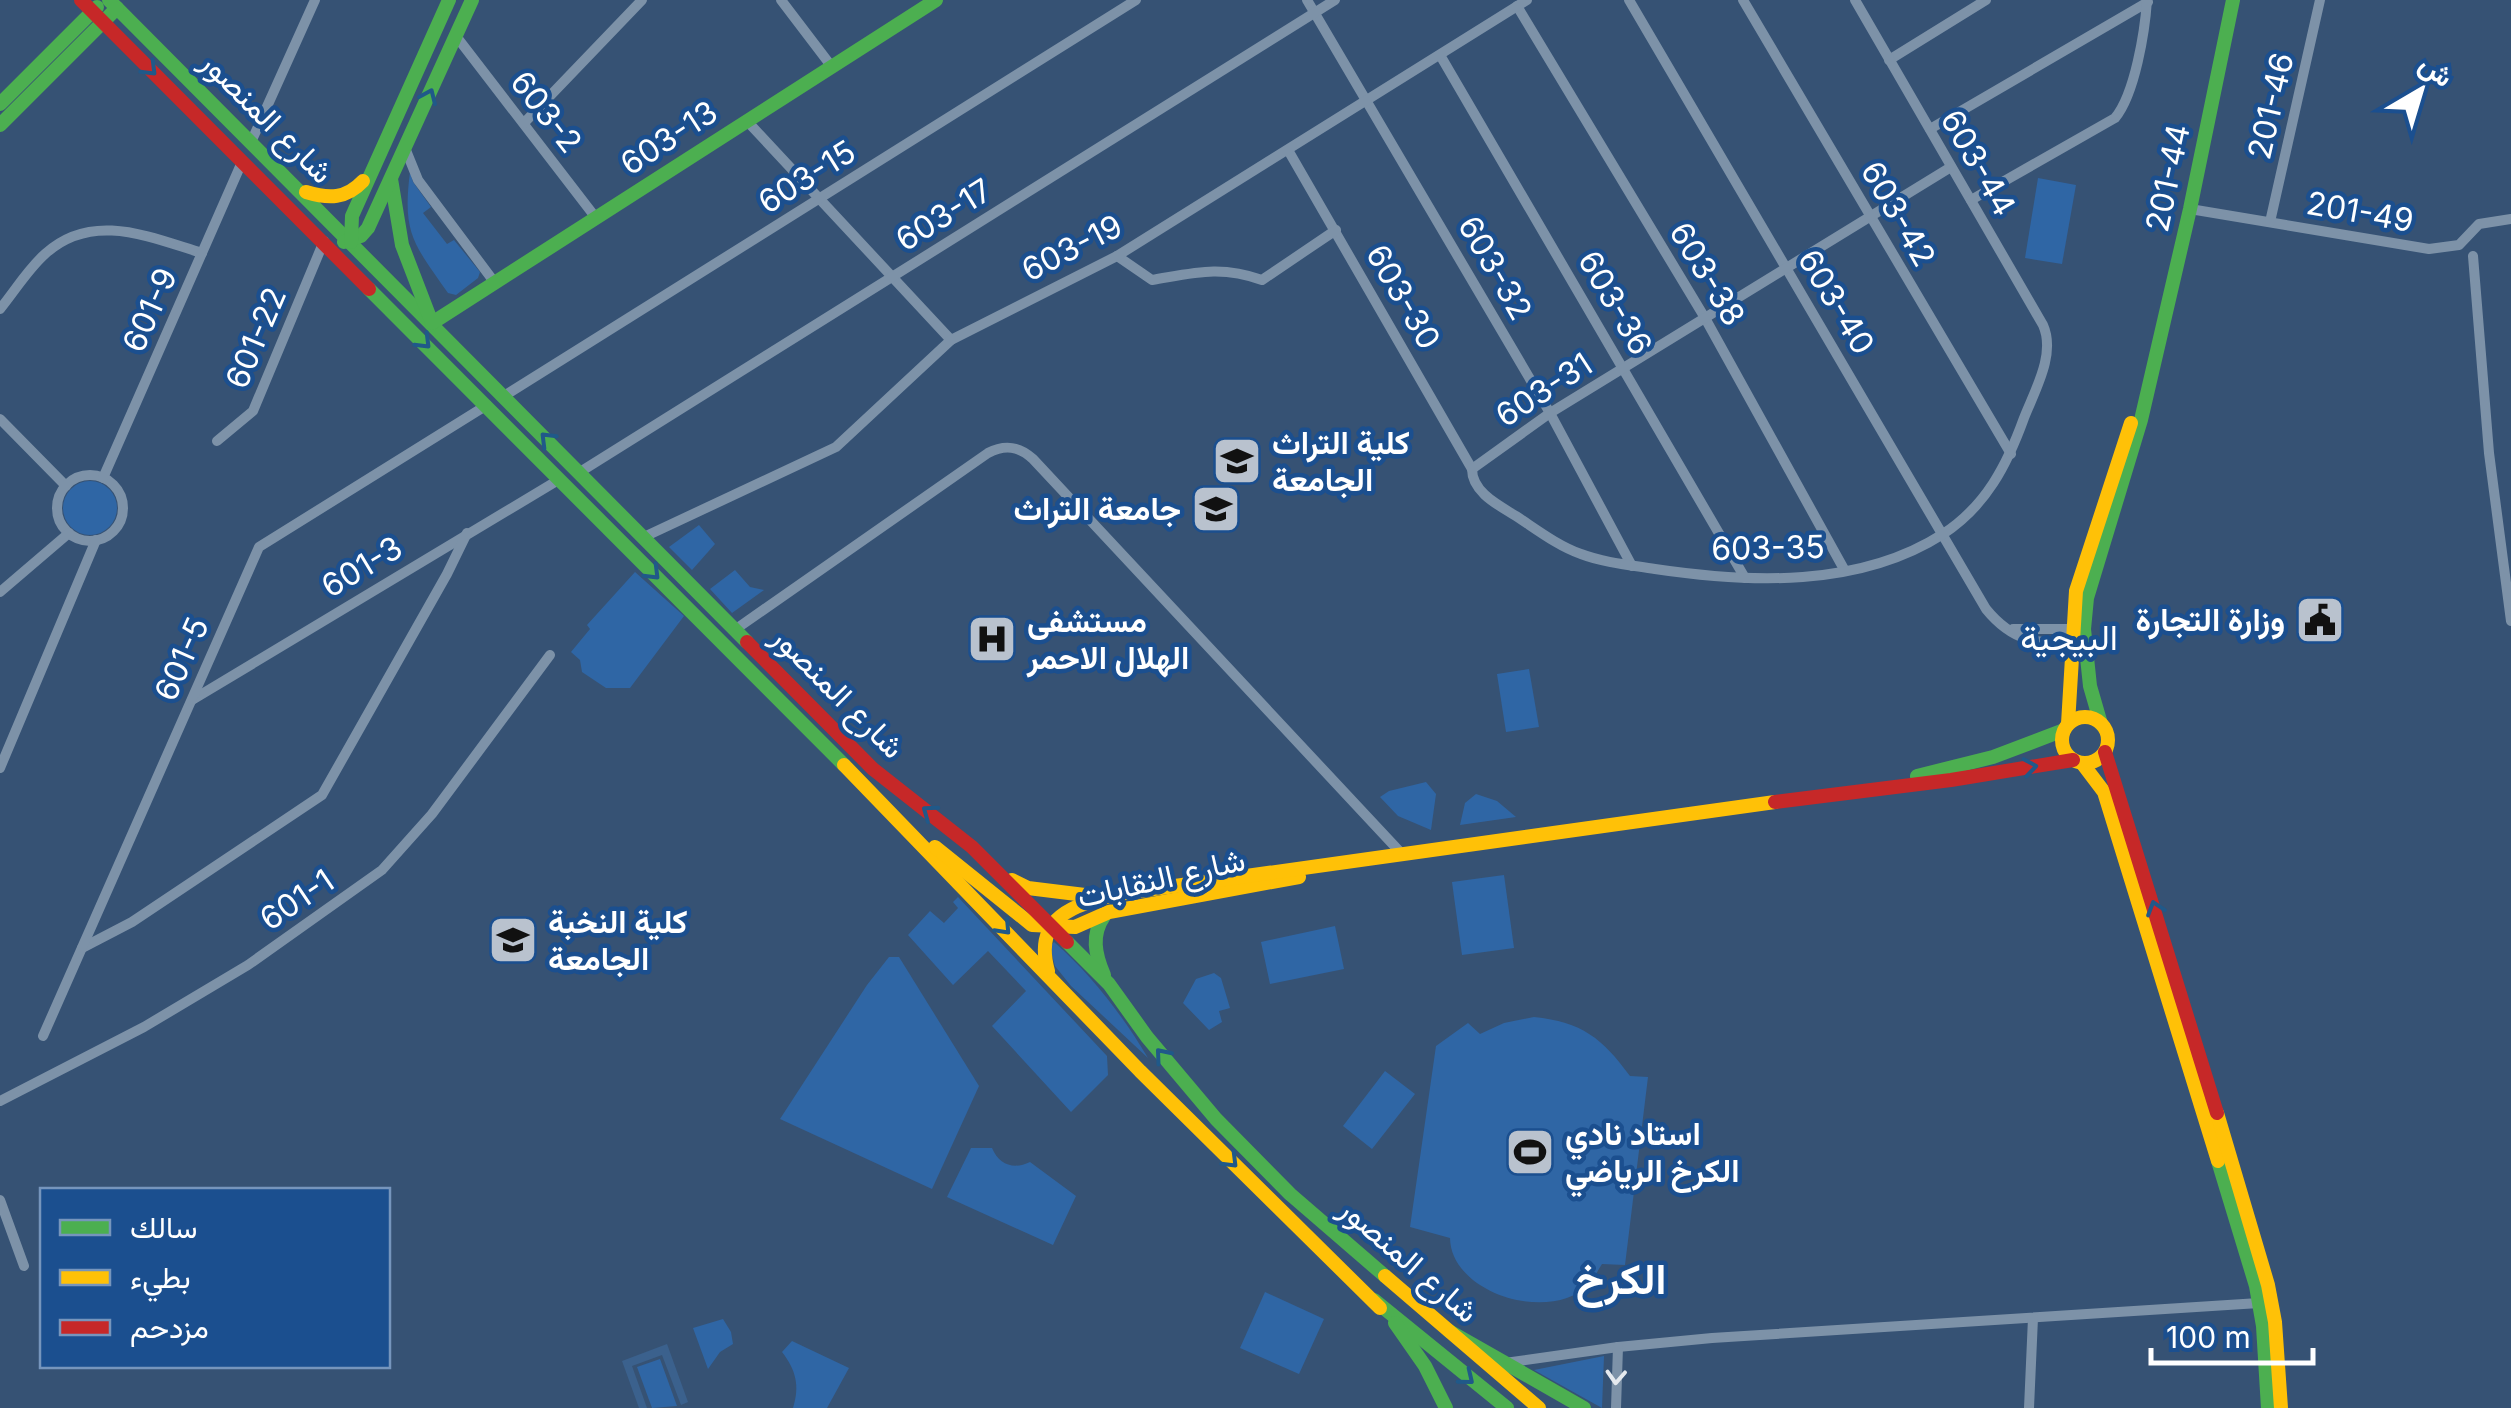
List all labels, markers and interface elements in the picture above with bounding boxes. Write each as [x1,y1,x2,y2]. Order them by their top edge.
north arrow [2371,40,2471,140]
street label: شارع المنصور [190,41,342,193]
text: ش [2413,47,2460,94]
street label: 201-46 [2239,49,2302,163]
one-way arrow [138,57,156,75]
street label: 603-2 [502,63,590,160]
one-way arrow [417,88,437,106]
street label: 603-13 [613,92,724,183]
street label: 603-44 [1933,103,2024,223]
street label: 201-44 [2137,121,2198,235]
street label: 603-15 [751,132,862,221]
street label: 603-42 [1853,154,1944,273]
street label: 603-17 [889,170,999,259]
street label: 201-49 [2304,183,2417,240]
street label: 603-19 [1015,206,1128,289]
street label: 603-32 [1450,209,1541,327]
street label: 603-38 [1661,215,1753,333]
street label: 603-30 [1358,238,1449,356]
street label: 603-40 [1790,242,1883,361]
street label: 603-36 [1570,244,1661,362]
street label: 601-9 [114,262,185,358]
street label: 601-22 [217,282,294,394]
one-way arrow [412,330,430,348]
street label: 603-31 [1488,344,1599,435]
place label: كلية التراث الجامعة [1272,423,1410,499]
one-way arrow [541,432,559,450]
school or university icon: كلية التراث الجامعة [1211,435,1263,487]
school or university icon: جامعة التراث [1190,483,1242,535]
place label: جامعة التراث [1013,489,1181,529]
street label: 601-3 [314,527,409,606]
street label: 603-35 [1711,527,1825,568]
one-way arrow [641,561,659,579]
public building icon: وزارة التجارة [2294,594,2346,646]
place label: وزارة التجارة [2136,600,2285,640]
place label: مستشفى الهلال الاحمر [1026,601,1189,678]
street label: 601-5 [146,611,217,707]
hospital icon: مستشفى الهلال الاحمر [966,613,1018,665]
street label: شارع المنصور [761,616,913,768]
district label: البيجية [2020,616,2118,658]
one-way arrow [2022,757,2039,778]
one-way arrow [922,807,940,824]
street label: شارع النقابات [1073,839,1249,919]
street label: 601-1 [252,861,341,938]
one-way arrow [2147,900,2167,917]
place label: كلية النخبة الجامعة [548,902,688,978]
school or university icon: كلية النخبة الجامعة [487,914,539,966]
one-way arrow [992,917,1010,935]
one-way arrow [1155,1048,1173,1066]
place label: استاد نادي الكرخ الرياضي [1565,1114,1739,1198]
sports icon: استاد نادي الكرخ الرياضي [1504,1126,1556,1178]
one-way arrow [1220,1149,1238,1167]
legend [40,1188,390,1368]
street label: شارع المنصور [1329,1188,1487,1333]
text: سالك [130,1209,197,1245]
district label: الكرخ [1576,1253,1666,1308]
text: بطيء [130,1259,191,1302]
scale bar [2151,1303,2314,1365]
text: مزدحم [130,1309,209,1347]
text: 100 m [2166,1319,2251,1355]
one-way arrow [1455,1366,1473,1384]
one-way arrow [1606,1370,1627,1386]

